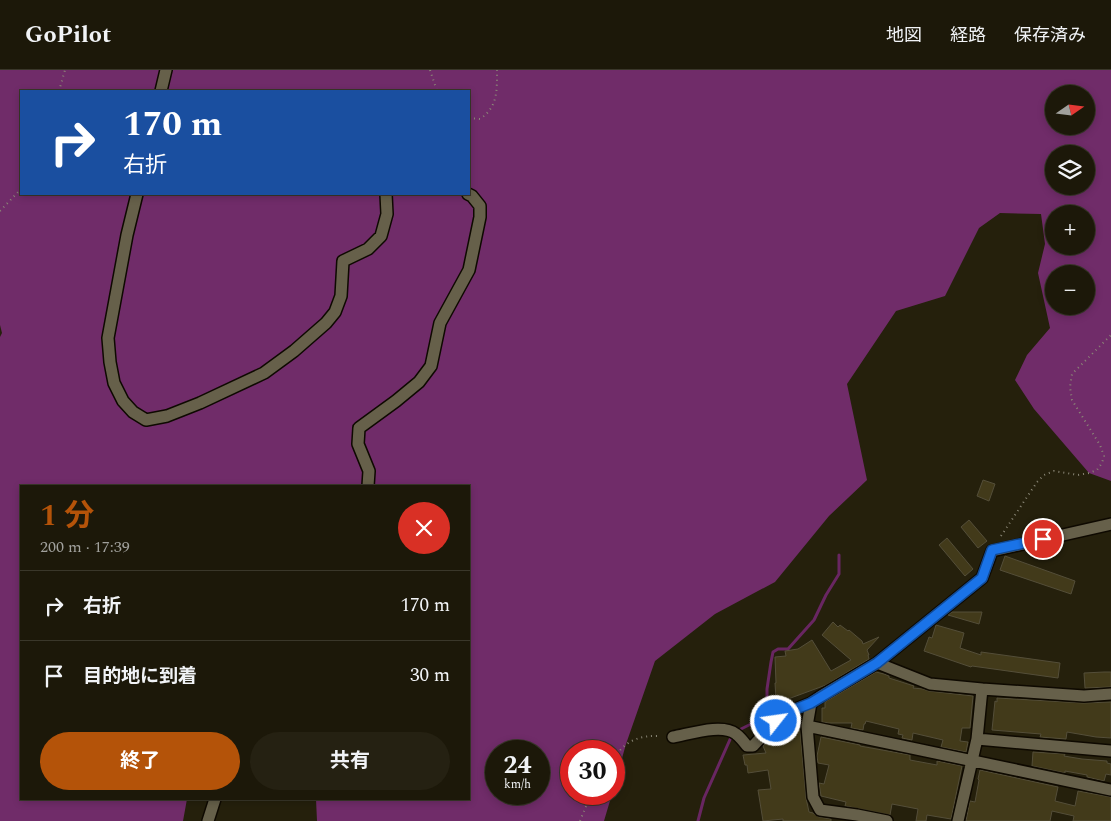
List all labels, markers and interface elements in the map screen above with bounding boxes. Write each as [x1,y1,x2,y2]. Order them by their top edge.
text: GoPilot [25,17,111,53]
text: 地図 [886,22,922,49]
text: 経路 [950,22,986,49]
text: 保存済み [1014,22,1086,49]
north arrow [1045,85,1095,135]
map controls [1045,85,1095,315]
text: 170 m [123,98,222,151]
icon: right [40,110,105,175]
button: layers [1045,145,1095,195]
text: 右折 [123,149,167,182]
button: + [1045,205,1095,255]
button: − [1045,265,1095,315]
text: 1 分 [40,493,94,539]
button: close [398,502,450,554]
pin [1022,518,1064,560]
icon: arrive [1029,525,1057,553]
text: 200 m · 17:39 [40,535,130,559]
text: 170 m [400,591,450,620]
icon: right [40,592,68,620]
text: 右折 [83,592,121,621]
text: 30 m [410,661,450,690]
icon: arrive [40,662,68,690]
text: 目的地に到着 [83,662,197,691]
position arrow [749,694,801,746]
button: 終了 [40,732,240,790]
button: 共有 [250,732,450,790]
speed limit sign: 30 [560,740,625,805]
text: 24 [503,747,532,785]
text: km/h [504,775,531,794]

